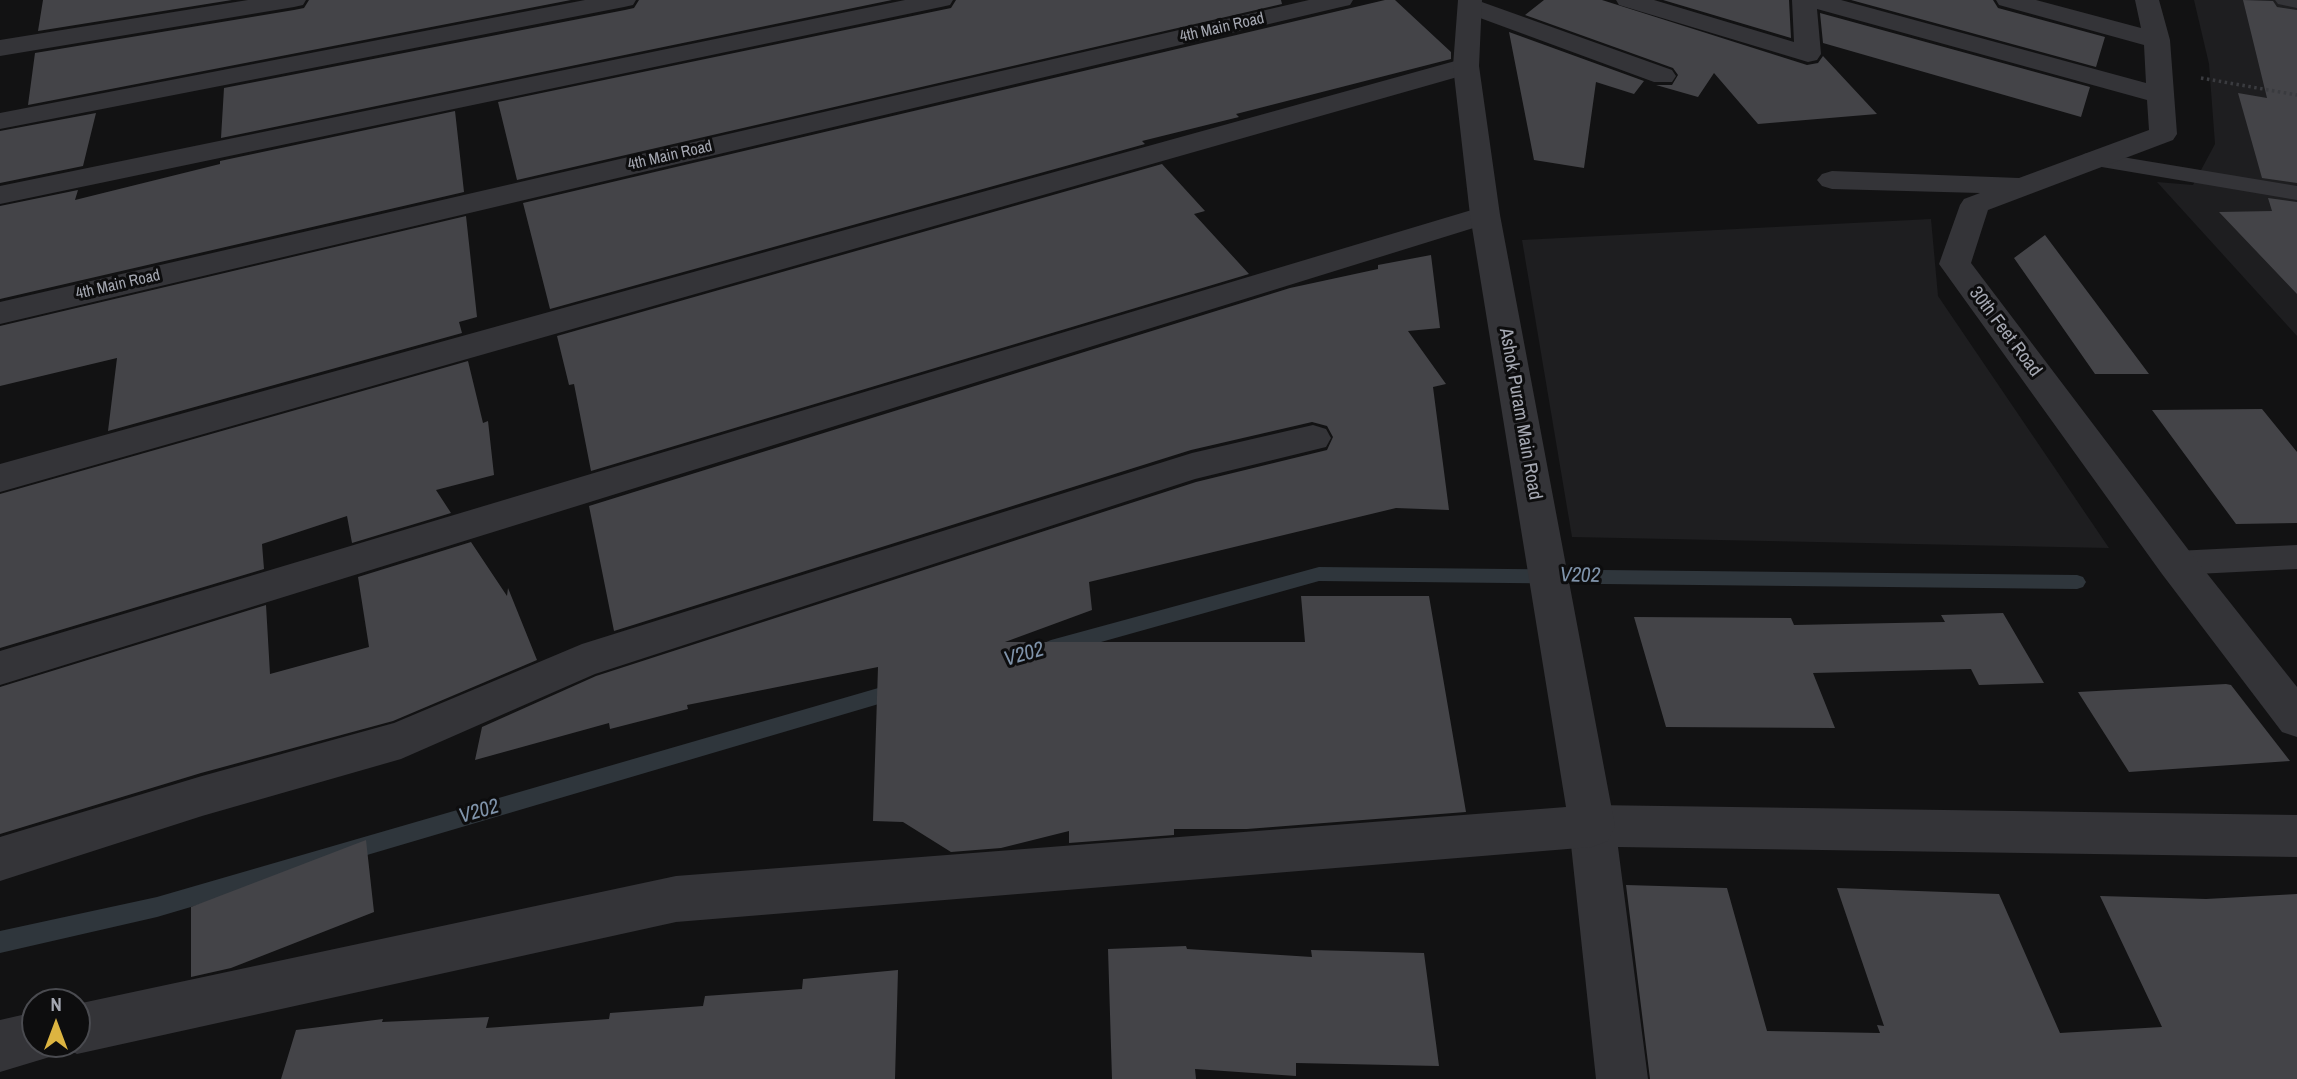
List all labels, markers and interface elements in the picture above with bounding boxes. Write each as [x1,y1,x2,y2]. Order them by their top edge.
street label: 4th Main Road [1178,9,1266,47]
street label: 4th Main Road [626,137,714,175]
street label: 4th Main Road [74,266,162,304]
street label: 30th Feet Road [1964,283,2046,381]
street label: Ashok Puram Main Road [1494,326,1546,502]
water label: V202 [1560,563,1600,589]
water label: V202 [1001,637,1047,673]
water label: V202 [456,794,502,830]
north arrow [21,988,91,1058]
text: N [50,991,62,1017]

